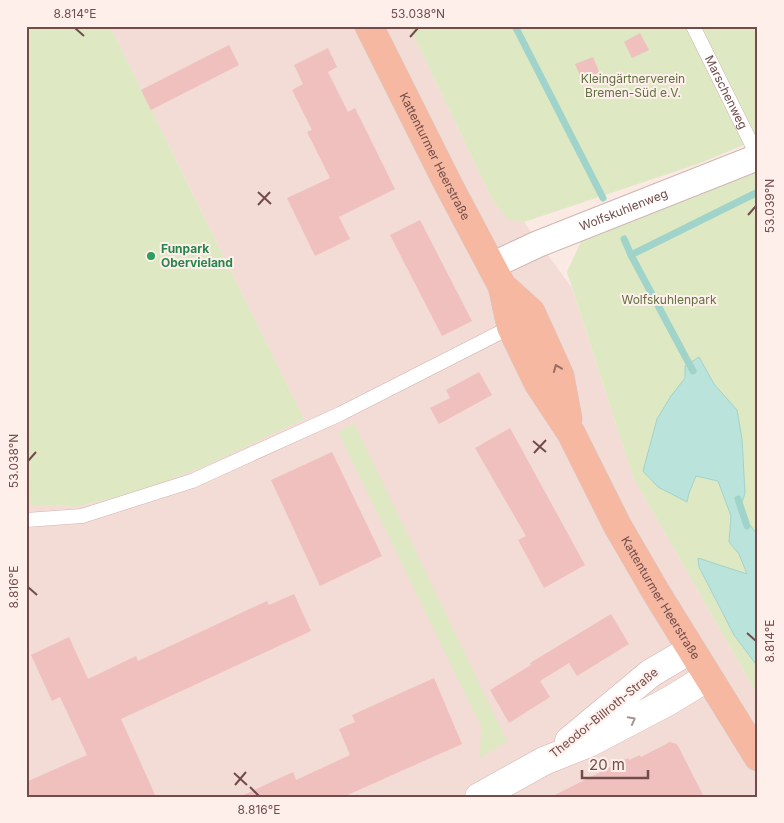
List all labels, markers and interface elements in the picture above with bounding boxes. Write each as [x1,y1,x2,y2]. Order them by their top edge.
text: 8.814°E [54,6,96,21]
text: 53.038°N [391,6,445,21]
street label: Marschenweg [702,53,751,131]
park label: Kleingärtnerverein Bremen-Süd e.V. [581,71,685,100]
street label: Kattenturmer Heerstraße [397,90,474,222]
text: 53.039°N [762,179,777,233]
street label: Wolfskuhlenweg [577,185,670,234]
place label: Funpark Obervieland [161,241,233,270]
marker: Funpark Obervieland [145,250,157,262]
park label: Wolfskuhlenpark [621,292,717,307]
one-way arrow [552,365,562,373]
text: 53.038°N [6,434,21,488]
street label: Kattenturmer Heerstraße [618,534,704,662]
text: 8.816°E [6,566,21,608]
text: 8.814°E [762,620,777,662]
street label: Theodor-Billroth-Straße [546,664,661,761]
one-way arrow [627,716,636,726]
scale bar [582,748,648,780]
text: 20 m [589,755,625,774]
text: 8.816°E [238,802,280,817]

